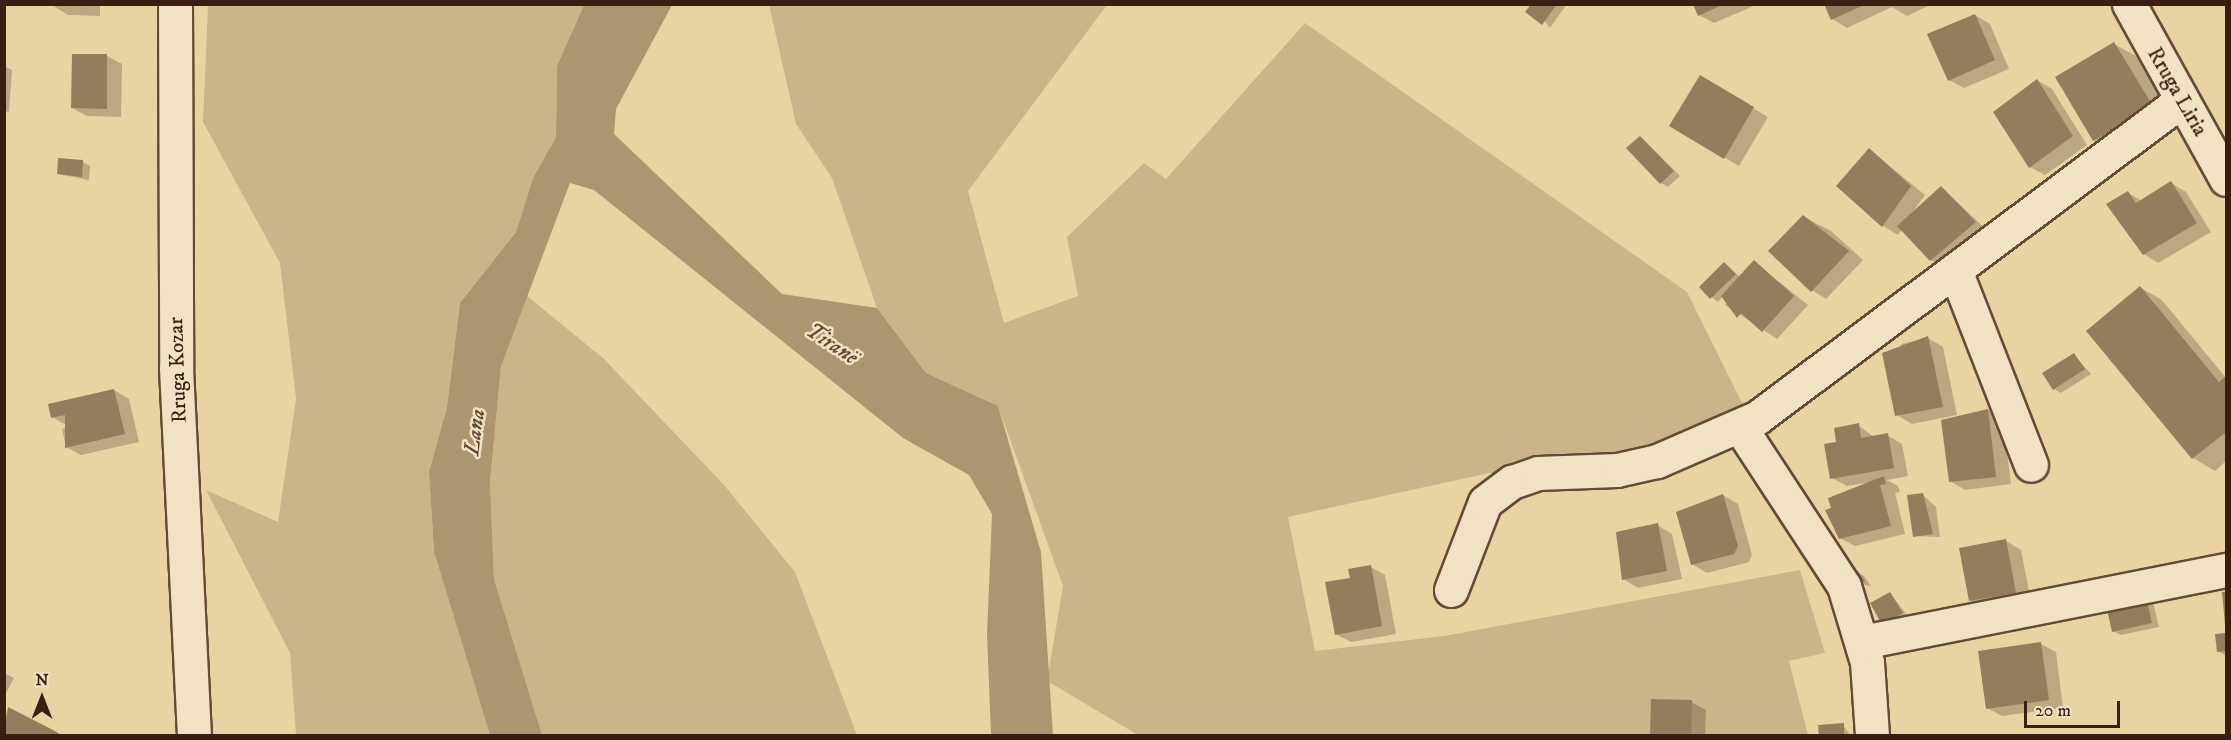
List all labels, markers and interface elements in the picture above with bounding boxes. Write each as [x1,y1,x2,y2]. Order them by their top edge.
street label: Rruga Liria [2142,43,2212,141]
street label: Rruga Kozar [164,317,192,423]
water label: Tiranë [801,317,863,371]
water label: Lana [459,407,491,457]
north arrow [12,668,72,728]
text: N [35,670,49,690]
scale bar [2027,689,2123,727]
text: 20 m [2035,700,2071,722]

